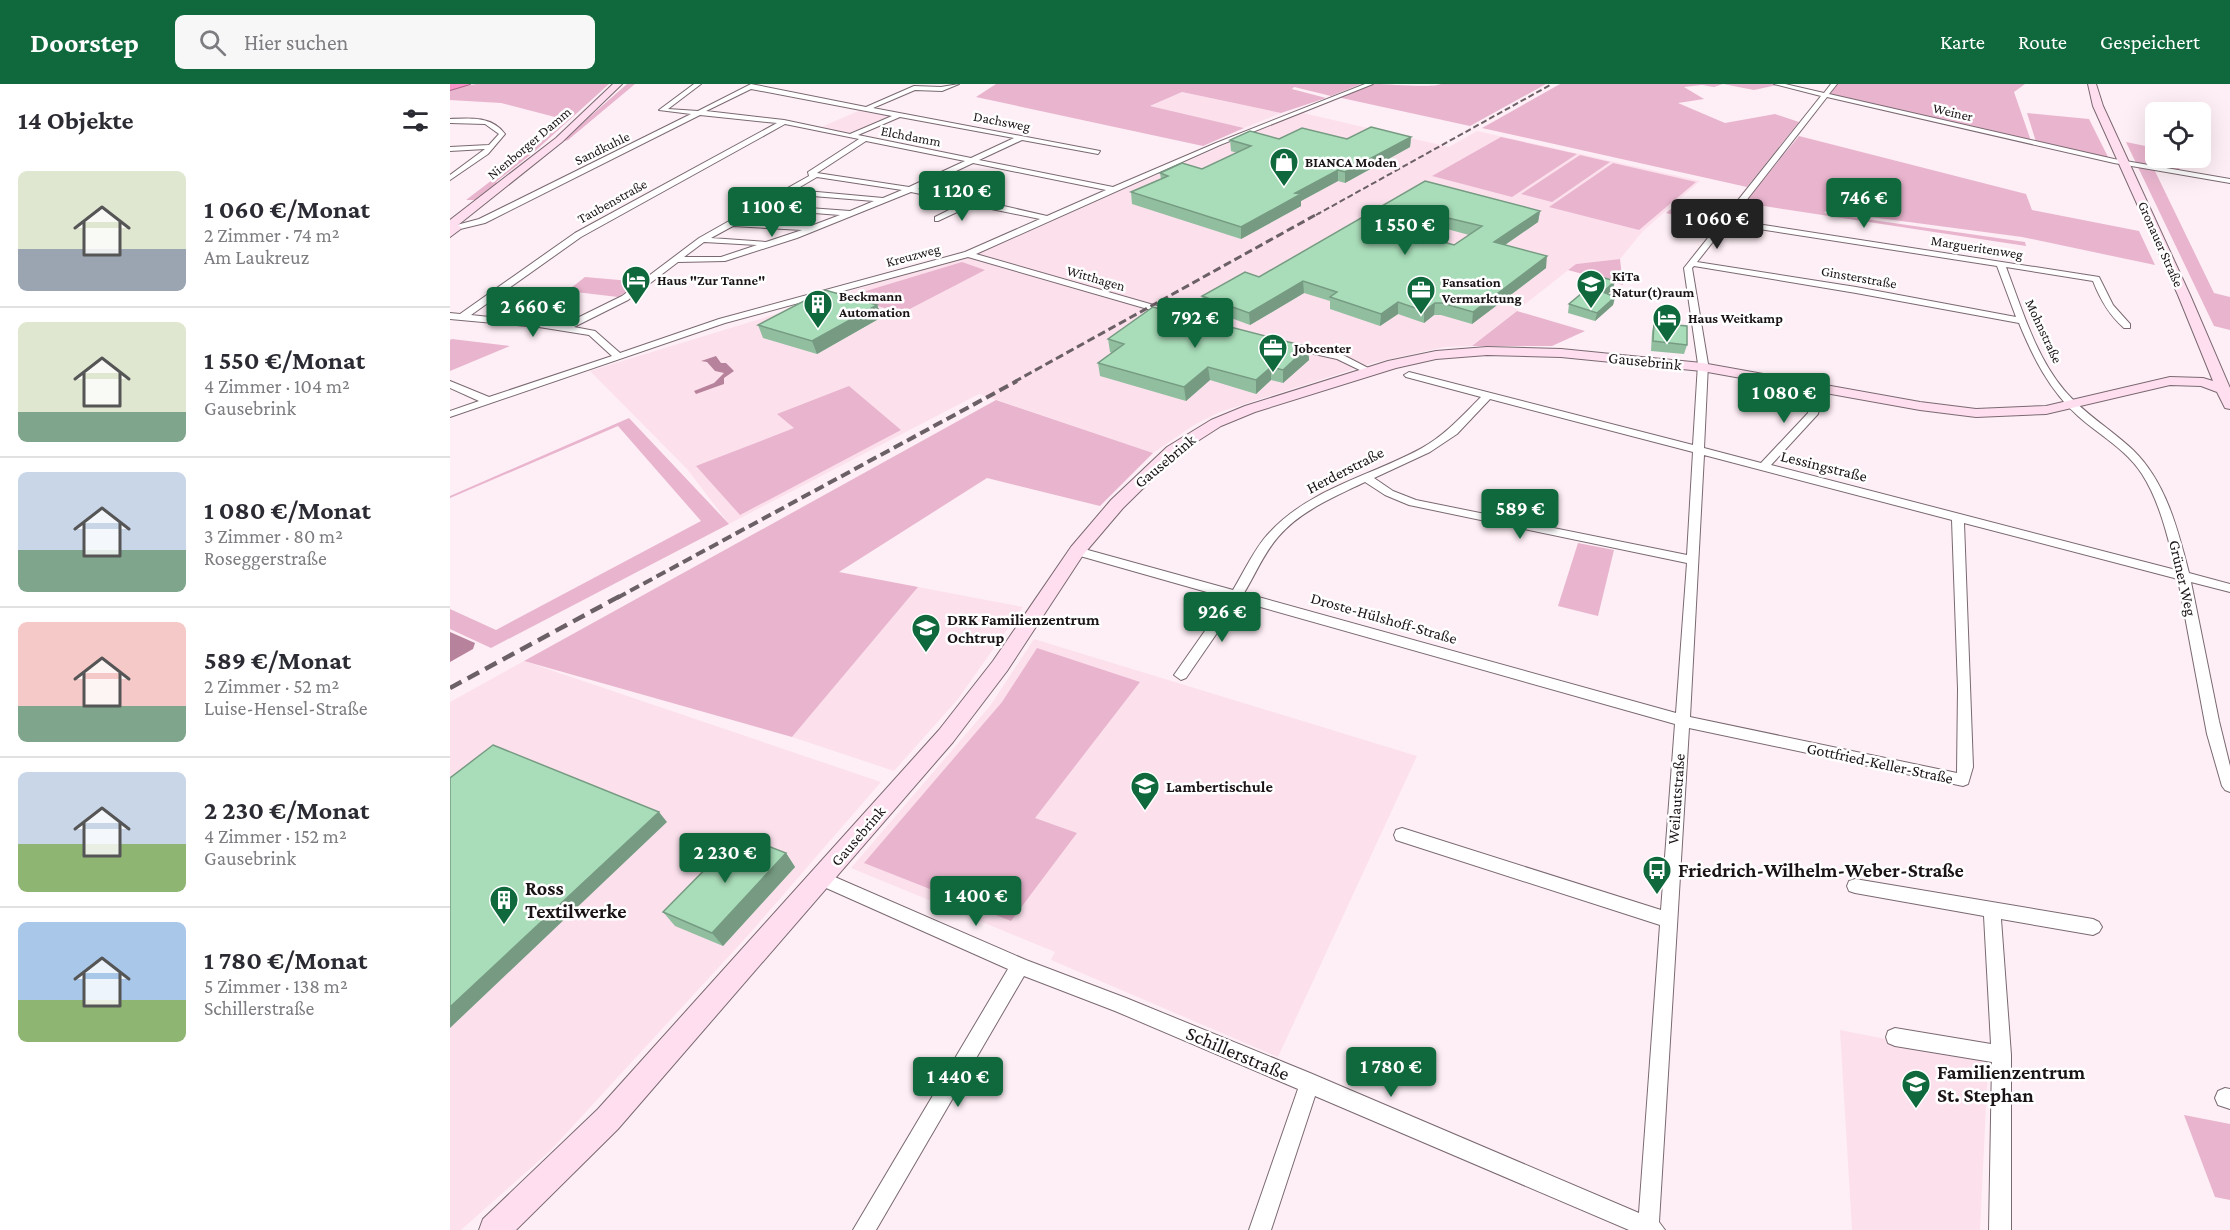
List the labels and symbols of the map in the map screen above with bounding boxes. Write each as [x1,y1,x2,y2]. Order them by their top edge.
street label: Weiner [1931,100,1975,124]
street label: Nienborger Damm [484,103,574,183]
street label: Dachsweg [972,108,1032,134]
street label: Elchdamm [880,122,942,150]
street label: Sandkuhle [572,128,632,168]
shop icon: BIANCA Moden [1268,146,1300,188]
place label: BIANCA Moden [1305,154,1397,170]
pin: 1 120 € [907,171,1017,222]
street label: Taubenstraße [574,175,650,227]
pin: 746 € [1822,178,1906,229]
pin: 1 100 € [717,187,827,238]
pin: 1 060 € [1662,199,1772,250]
street label: Gronauer Straße [2135,199,2187,289]
pin: 1 550 € [1350,205,1460,256]
street label: Margueritenweg [1930,232,2024,262]
street label: Kreuzweg [884,240,942,270]
street label: Witthagen [1065,262,1127,294]
street label: Ginsterstraße [1820,262,1898,292]
hotel icon: Haus "Zur Tanne" [620,264,652,306]
school or university icon: KiTa Natur(t)raum [1575,268,1607,310]
place label: KiTa Natur(t)raum [1612,268,1695,301]
place label: Haus "Zur Tanne" [657,272,765,288]
office icon: Fansation Vermarktung [1405,274,1437,316]
place label: Fansation Vermarktung [1441,274,1522,306]
pin: 2 660 € [478,287,588,338]
building icon: Beckmann Automation [802,288,834,330]
place label: Beckmann Automation [838,288,910,320]
street label: Mohnstraße [2022,296,2066,366]
pin: 792 € [1153,298,1237,349]
hotel icon: Haus Weitkamp [1651,302,1683,344]
place label: Haus Weitkamp [1688,310,1783,326]
office icon: Jobcenter [1257,332,1289,374]
place label: Jobcenter [1292,340,1352,356]
street label: Gausebrink [1608,349,1683,373]
pin: 1 080 € [1729,373,1839,424]
street label: Gausebrink [1131,431,1199,491]
street label: Herderstraße [1304,443,1386,497]
street label: Lessingstraße [1779,447,1869,486]
pin: 589 € [1478,489,1562,540]
street label: Grüner Weg [2165,538,2200,618]
street label: Droste-Hülshoff-Straße [1309,589,1459,647]
pin: 926 € [1180,592,1264,643]
place label: DRK Familienzentrum Ochtrup [947,611,1100,646]
school or university icon: DRK Familienzentrum Ochtrup [910,612,942,654]
street label: Gottfried-Keller-Straße [1805,739,1955,787]
street label: Weilautstraße [1664,753,1688,845]
school or university icon: Lambertischule [1129,770,1161,812]
place label: Lambertischule [1166,778,1273,795]
street label: Gausebrink [827,802,889,869]
pin: 2 230 € [670,833,780,884]
bus stop icon: Friedrich-Wilhelm-Weber-Straße [1641,854,1673,896]
place label: Friedrich-Wilhelm-Weber-Straße [1678,859,1964,881]
pin: 1 400 € [921,876,1031,927]
place label: Ross Textilwerke [525,877,627,922]
building icon: Ross Textilwerke [488,884,520,926]
street label: Schillerstraße [1183,1021,1293,1085]
pin: 1 780 € [1336,1047,1446,1098]
pin: 1 440 € [903,1057,1013,1108]
place label: Familienzentrum St. Stephan [1937,1061,2085,1106]
school or university icon: Familienzentrum St. Stephan [1900,1068,1932,1110]

